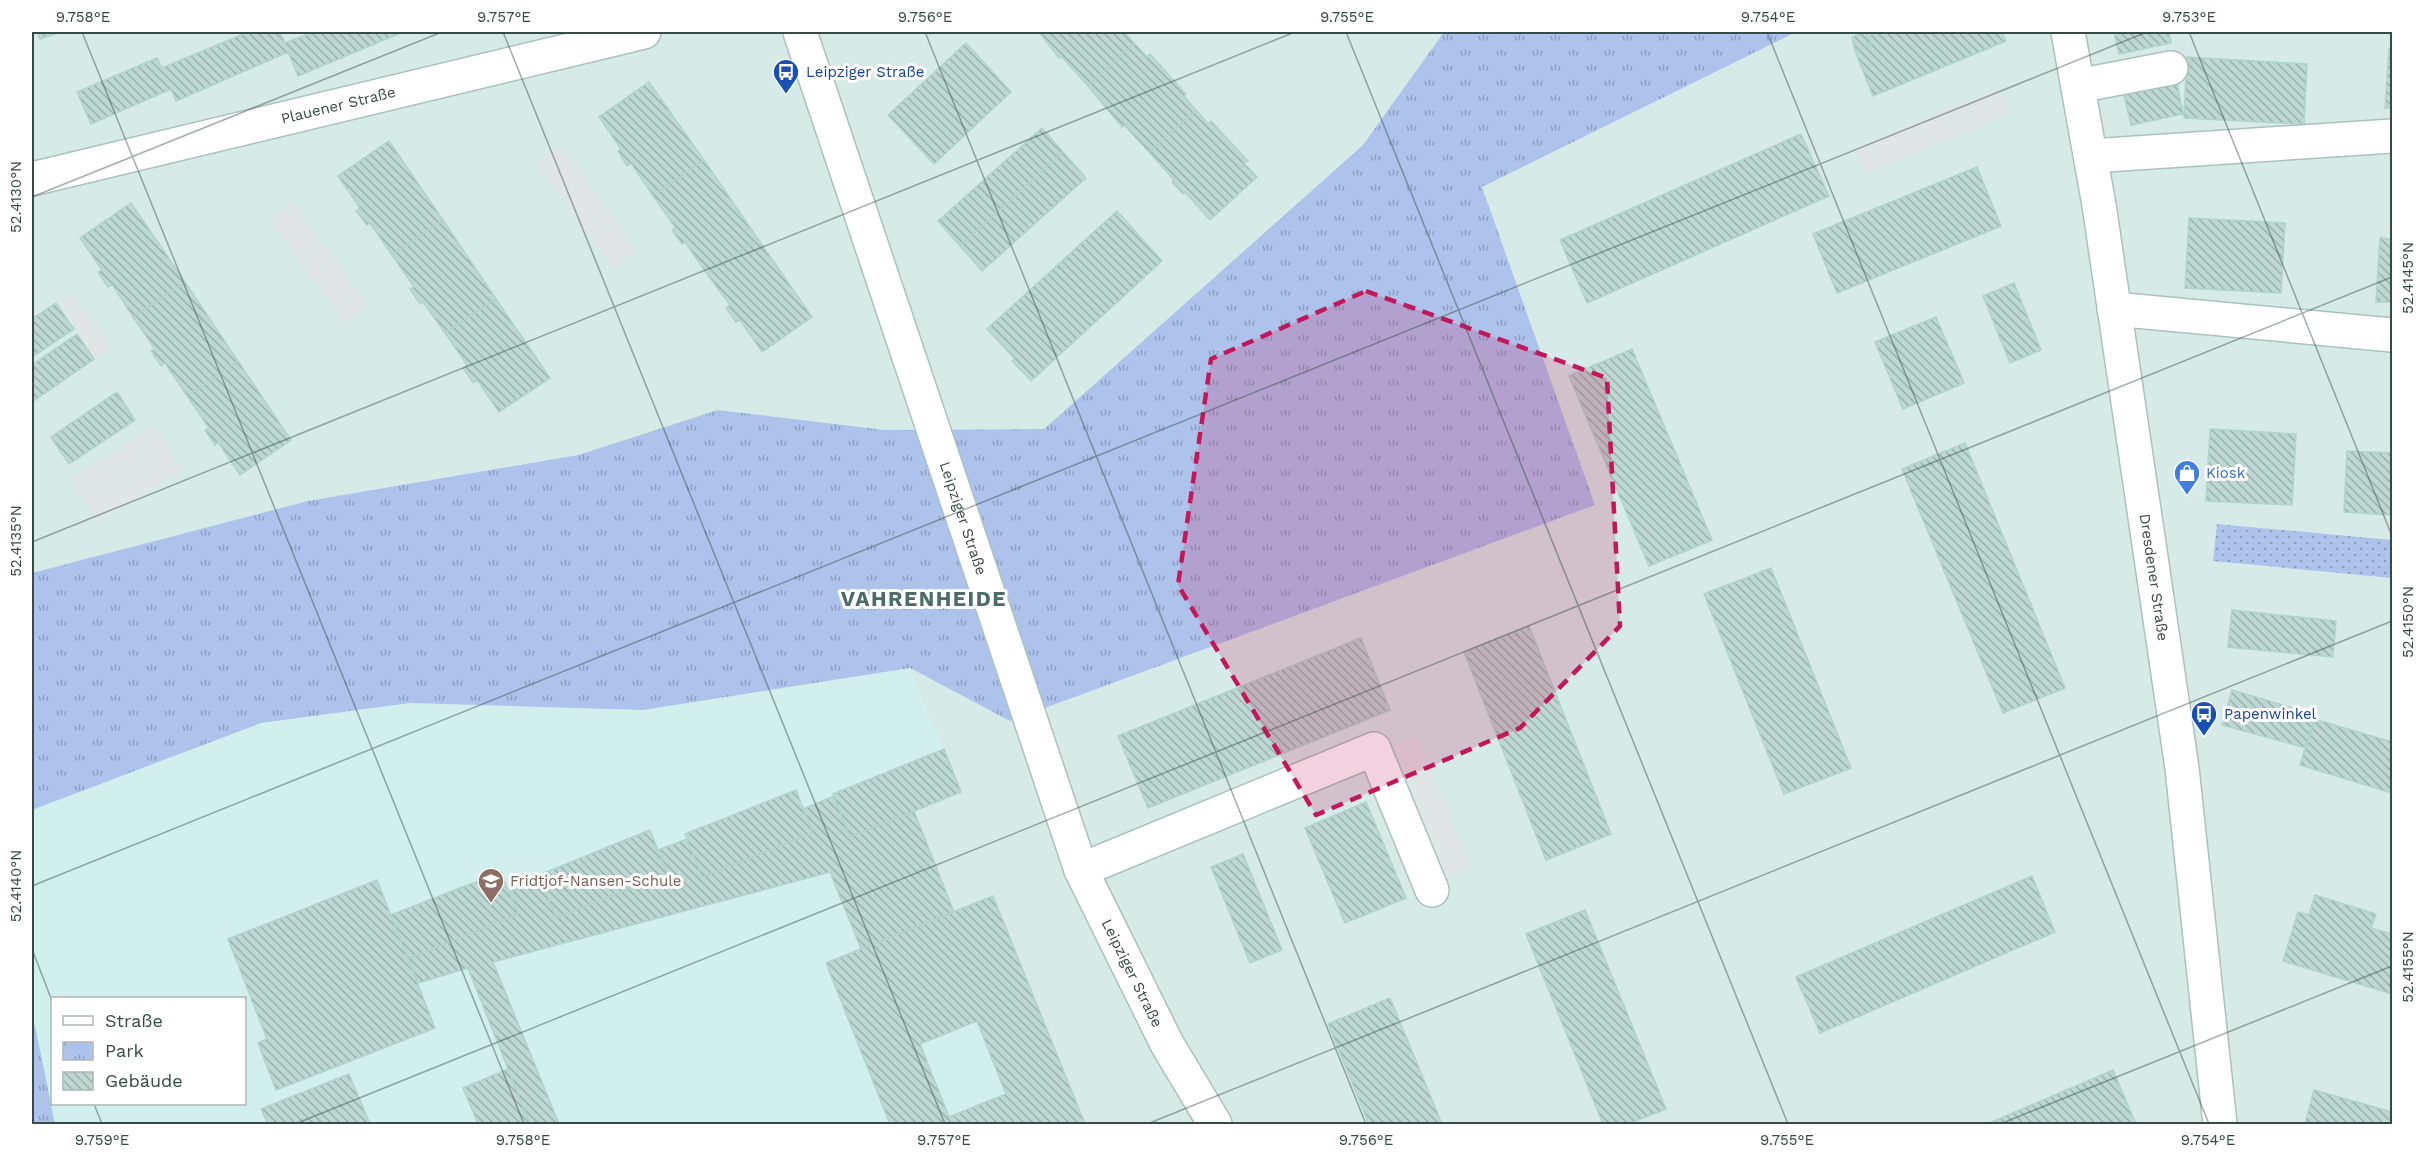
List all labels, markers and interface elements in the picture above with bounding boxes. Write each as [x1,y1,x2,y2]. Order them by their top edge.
text: 9.758°E [56,8,110,26]
text: 9.757°E [477,8,531,26]
text: 9.756°E [898,8,952,26]
text: 9.755°E [1320,8,1374,26]
text: 9.754°E [1741,8,1795,26]
text: 9.753°E [2162,8,2216,26]
bus stop icon: Leipziger Straße [771,57,801,95]
place label: Leipziger Straße [806,63,924,81]
street label: Plauener Straße [279,83,397,128]
text: 52.4130°N [7,161,25,233]
text: 52.4145°N [2399,242,2417,314]
shop icon: Kiosk [2172,458,2202,496]
street label: Leipziger Straße [936,459,990,577]
place label: Kiosk [2206,464,2246,482]
text: 52.4135°N [7,505,25,577]
street label: Dresdener Straße [2136,512,2172,642]
district label: VAHRENHEIDE [841,586,1007,611]
text: 52.4150°N [2399,586,2417,658]
bus stop icon: Papenwinkel [2189,699,2219,737]
place label: Papenwinkel [2224,705,2317,723]
text: 52.4140°N [7,850,25,922]
school or university icon: Fridtjof-Nansen-Schule [476,866,506,904]
place label: Fridtjof-Nansen-Schule [510,872,681,890]
street label: Leipziger Straße [1098,916,1166,1030]
text: 52.4155°N [2399,931,2417,1003]
legend [51,997,246,1105]
text: Straße [105,1010,163,1031]
text: Park [105,1040,144,1061]
text: Gebäude [105,1070,183,1091]
text: 9.759°E [75,1131,129,1149]
text: 9.758°E [496,1131,550,1149]
text: 9.757°E [917,1131,971,1149]
text: 9.756°E [1339,1131,1393,1149]
text: 9.755°E [1760,1131,1814,1149]
text: 9.754°E [2181,1131,2235,1149]

